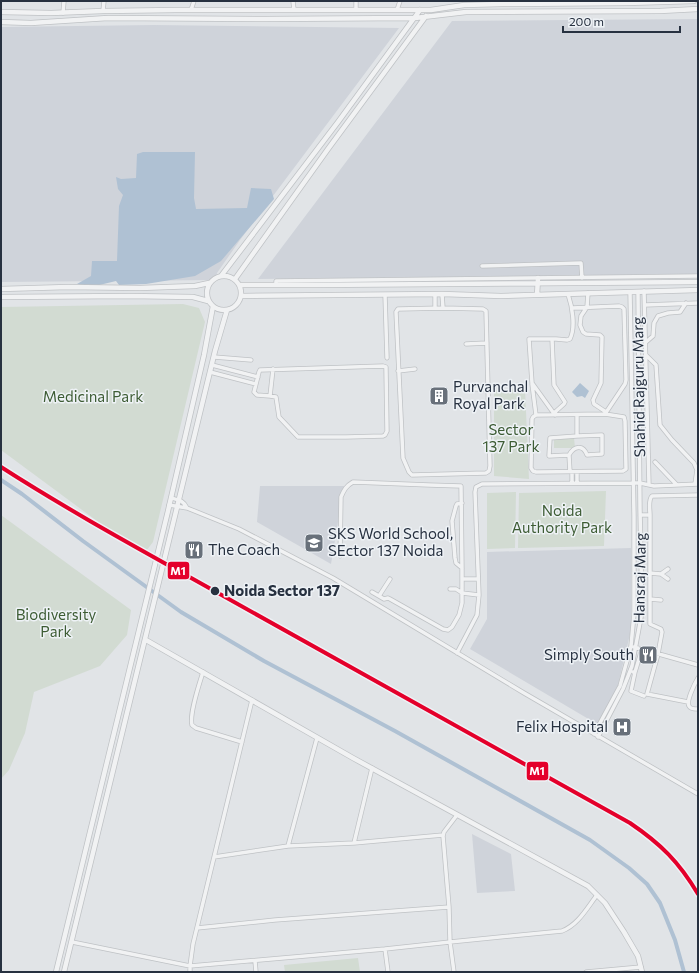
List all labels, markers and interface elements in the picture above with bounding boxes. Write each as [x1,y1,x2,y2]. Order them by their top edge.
scale bar [563,8,680,34]
text: 200 m [569,14,604,28]
street label: Shahid Rajguru Marg [628,316,648,458]
place label: Purvanchal Royal Park [453,377,528,412]
building icon: Purvanchal Royal Park [428,385,450,407]
park label: Medicinal Park [43,387,143,405]
park label: Sector 137 Park [482,420,540,455]
park label: Noida Authority Park [512,501,612,536]
place label: SKS World School, SEctor 137 Noida [328,524,453,559]
school or university icon: SKS World School, SEctor 137 Noida [303,532,325,554]
street label: Hansraj Marg [629,532,649,624]
restaurant icon: The Coach [183,539,205,561]
place label: The Coach [208,540,280,558]
line badge: M1 [167,561,190,580]
text: M1 [170,564,186,577]
place label: Noida Sector 137 [224,581,340,599]
marker: Noida Sector 137 [209,585,221,597]
park label: Biodiversity Park [16,605,97,640]
restaurant icon: Simply South [637,644,659,666]
place label: Simply South [544,645,634,663]
hospital icon: Felix Hospital [611,716,633,738]
place label: Felix Hospital [516,717,608,735]
line badge: M1 [526,761,549,781]
text: M1 [529,764,545,777]

